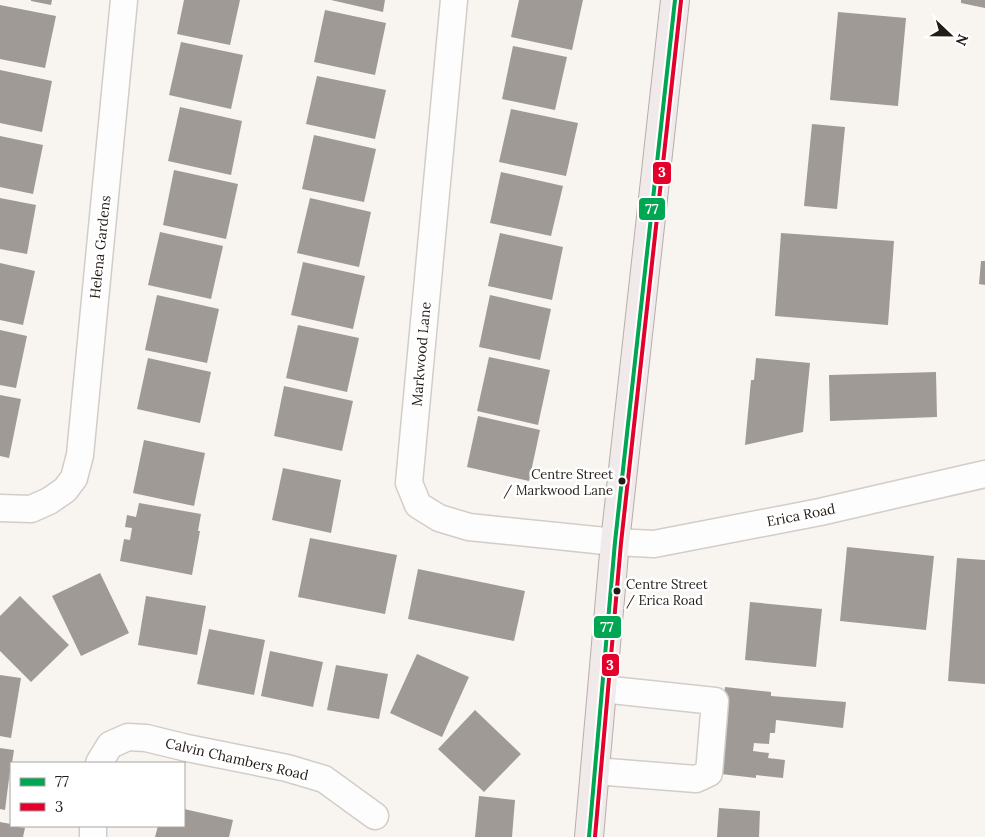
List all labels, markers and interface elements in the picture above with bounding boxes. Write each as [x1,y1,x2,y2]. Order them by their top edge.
north arrow [925,10,975,60]
text: N [952,31,972,48]
line badge: 3 [652,161,672,185]
text: 3 [658,163,666,181]
street label: Helena Gardens [86,194,114,300]
line badge: 77 [638,197,666,221]
text: 77 [645,200,659,218]
street label: Markwood Lane [407,301,435,407]
place label: Centre Street / Markwood Lane [503,466,613,499]
marker: Centre Street / Markwood Lane [617,476,627,486]
street label: Erica Road [765,500,837,530]
place label: Centre Street / Erica Road [626,576,708,609]
marker: Centre Street / Erica Road [612,586,622,596]
line badge: 77 [593,615,622,639]
text: 77 [600,618,614,636]
line badge: 3 [601,653,620,677]
text: 3 [606,656,614,674]
street label: Calvin Chambers Road [164,734,310,784]
legend [10,762,185,827]
text: 77 [55,772,69,791]
text: 3 [55,797,63,816]

